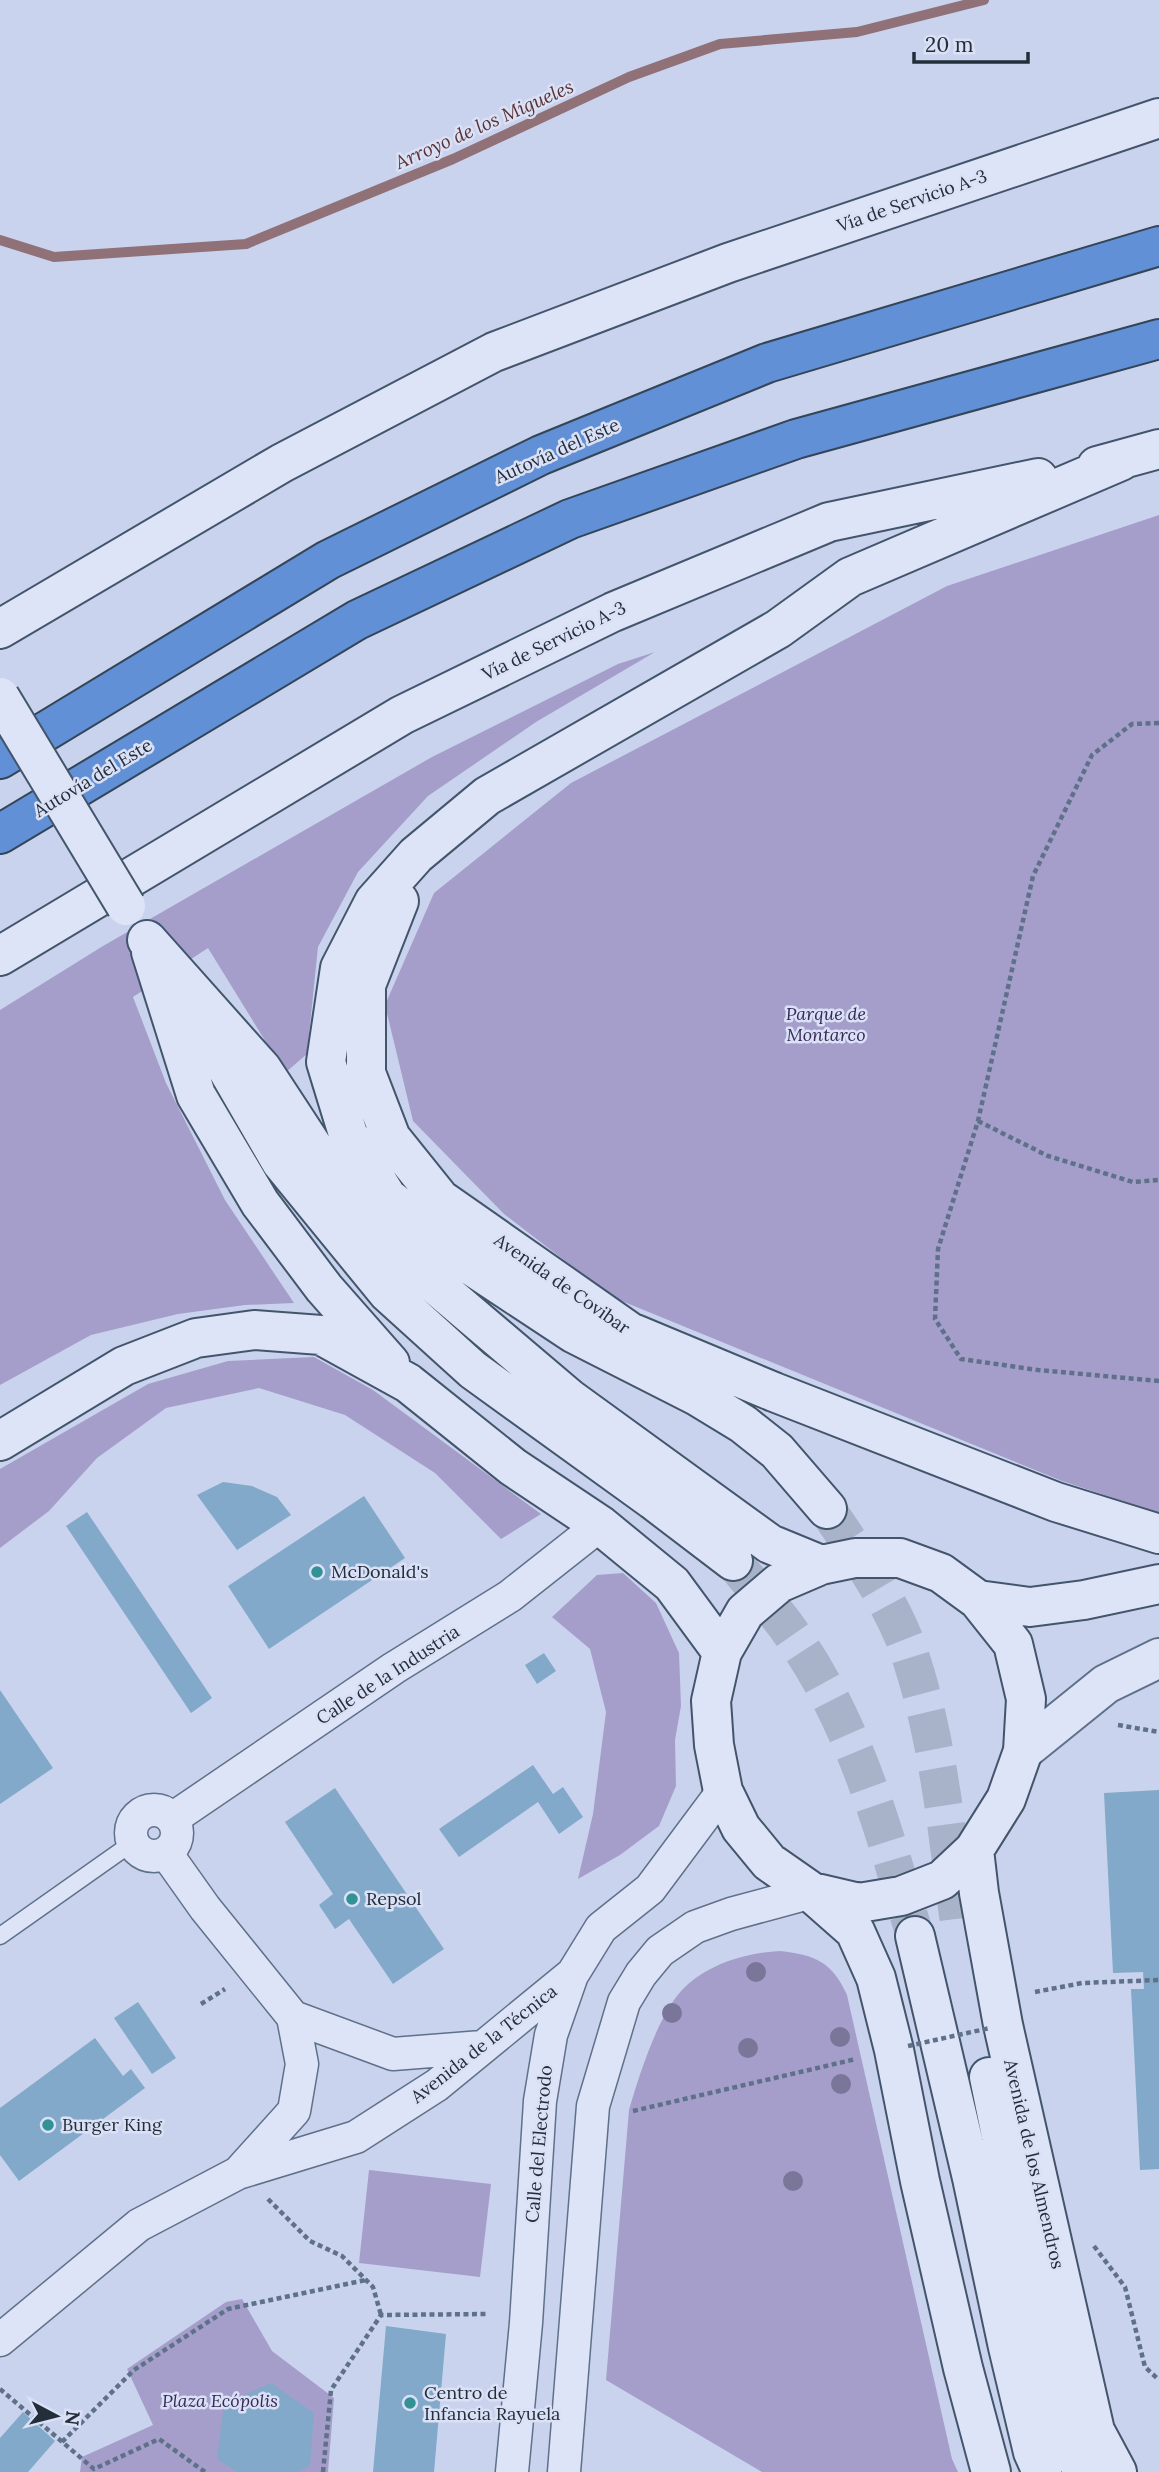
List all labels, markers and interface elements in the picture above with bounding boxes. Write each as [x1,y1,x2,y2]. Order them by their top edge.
scale bar [914,21,1028,65]
text: 20 m [925,31,974,58]
water label: Arroyo de los Migueles [390,74,577,175]
street label: Vía de Servicio A-3 [833,164,990,237]
street label: Autovía del Este [490,413,623,489]
street label: Vía de Servicio A-3 [477,596,629,686]
street label: Autovía del Este [29,733,156,822]
park label: Parque de Montarco [786,1002,866,1046]
street label: Avenida de Covibar [489,1228,635,1339]
place label: McDonald's [331,1560,429,1583]
marker: McDonald's [309,1564,325,1580]
street label: Calle de la Industria [312,1620,464,1729]
place label: Repsol [366,1887,422,1910]
marker: Repsol [344,1891,360,1907]
street label: Avenida de la Técnica [405,1979,561,2108]
street label: Avenida de los Almendros [999,2056,1070,2271]
street label: Calle del Electrodo [520,2064,557,2224]
place label: Burger King [62,2113,163,2136]
marker: Burger King [40,2117,56,2133]
north arrow [21,2381,91,2451]
place label: Centro de Infancia Rayuela [424,2381,560,2425]
park label: Plaza Ecópolis [162,2389,278,2412]
marker: Centro de Infancia Rayuela [402,2395,418,2411]
text: N [60,2409,86,2427]

